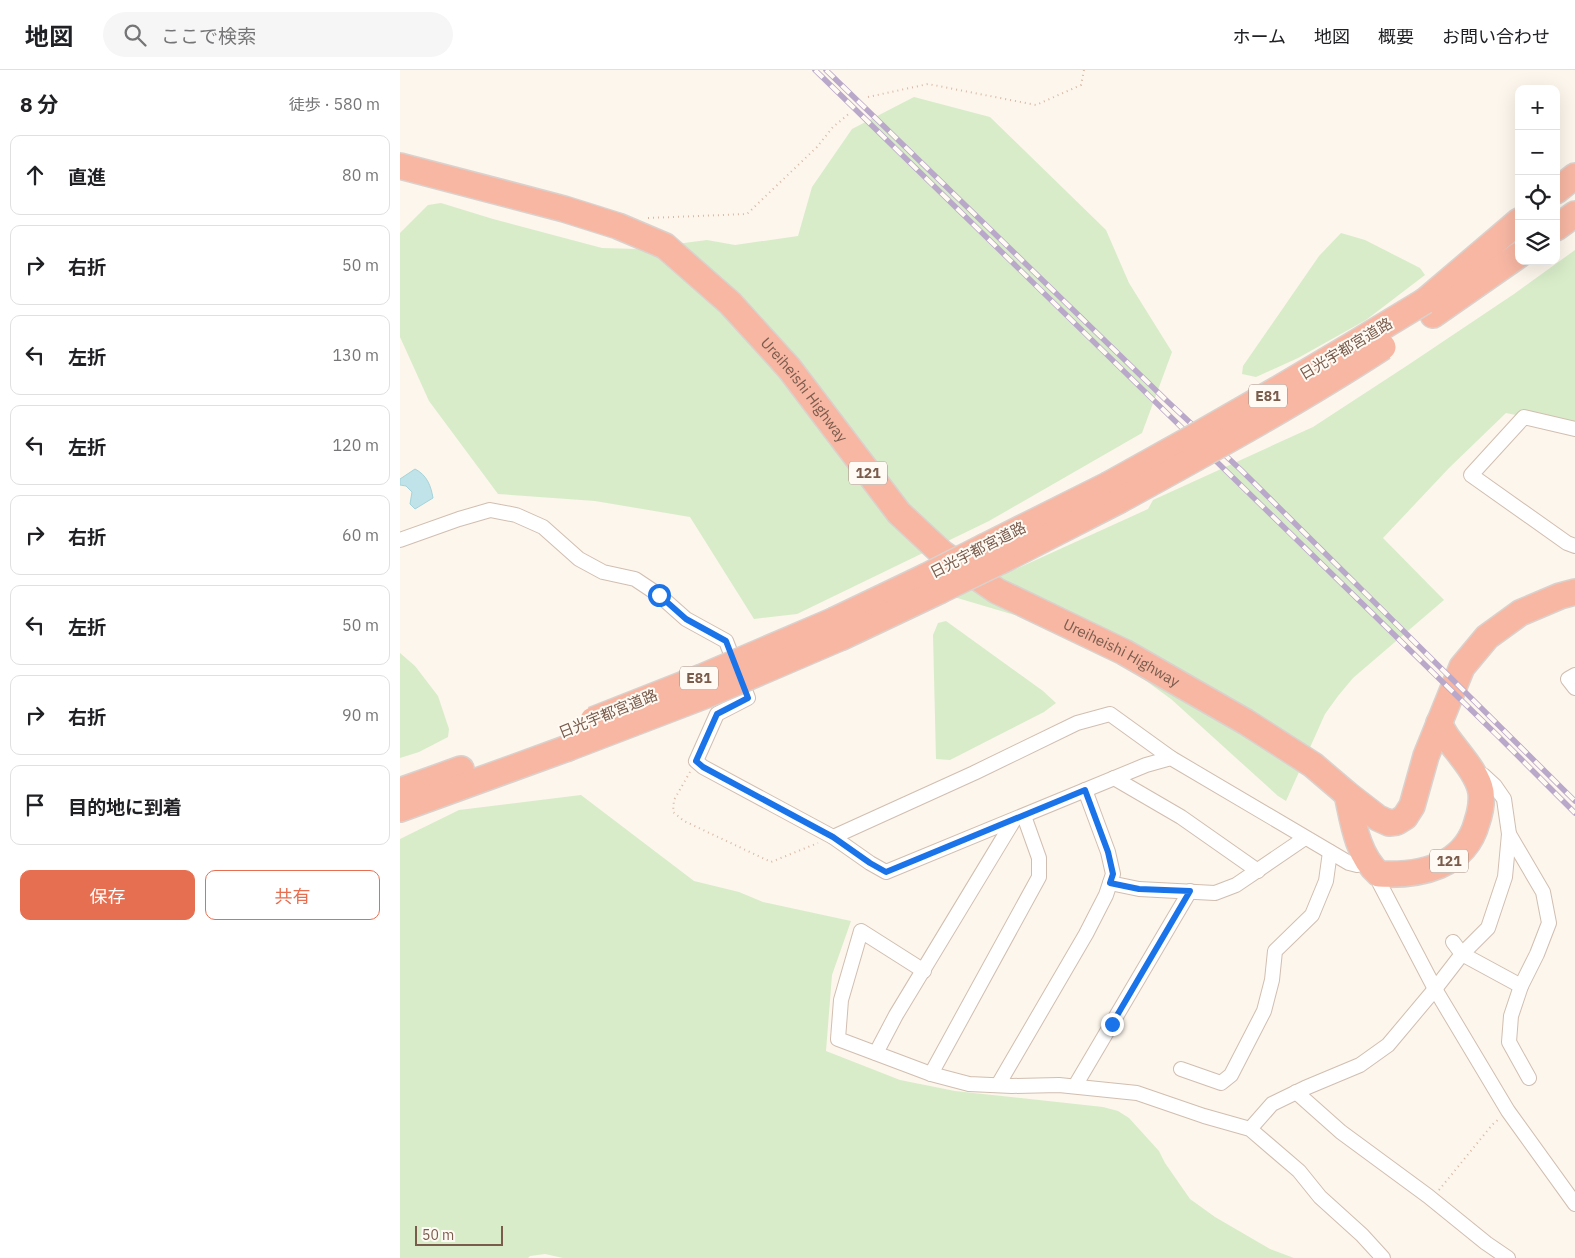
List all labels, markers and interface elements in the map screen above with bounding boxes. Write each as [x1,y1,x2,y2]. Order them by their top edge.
search box [103,12,453,57]
text: 地図 [25,20,73,52]
icon: search [121,21,149,49]
text: ここで検索 [161,24,256,48]
text: ホーム [1233,25,1286,48]
text: 地図 [1314,25,1350,48]
text: 概要 [1378,25,1414,48]
text: お問い合わせ [1442,25,1550,48]
map controls [1515,85,1560,265]
button: + [1515,85,1560,130]
text: 8 分 [20,90,59,118]
text: 徒歩 · 580 m [289,94,380,114]
button: − [1515,130,1560,175]
icon: ahead [21,161,49,189]
text: 直進 [68,165,106,189]
text: 80 m [342,165,379,185]
button: locate [1515,175,1560,220]
button: layers [1515,220,1560,265]
icon: right [21,251,49,279]
text: 右折 [68,255,106,279]
text: 50 m [342,255,379,275]
street label: 日光宇都宮道路 [1296,313,1396,384]
street label: Ureiheishi Highway [757,333,852,446]
icon: left [21,341,49,369]
text: 左折 [68,345,106,369]
text: 130 m [332,345,379,365]
road number: E81 [1249,384,1287,408]
icon: left [21,431,49,459]
text: 左折 [68,435,106,459]
text: 120 m [332,435,379,455]
road number: 121 [849,462,887,484]
street label: 日光宇都宮道路 [927,517,1029,582]
icon: right [21,521,49,549]
text: 右折 [68,525,106,549]
text: 60 m [342,525,379,545]
route start [648,584,671,607]
icon: left [21,611,49,639]
street label: Ureiheishi Highway [1060,614,1184,691]
text: 左折 [68,615,106,639]
text: 50 m [342,615,379,635]
road number: E81 [680,666,718,690]
street label: 日光宇都宮道路 [556,685,660,742]
icon: right [21,701,49,729]
text: 右折 [68,705,106,729]
text: 90 m [342,705,379,725]
icon: arrive [21,791,49,819]
text: 目的地に到着 [68,795,182,819]
road number: 121 [1430,849,1468,872]
button: 保存 [20,870,195,920]
button: 共有 [205,870,380,920]
route end [1101,1013,1124,1036]
scale bar [415,1223,502,1246]
text: 50 m [422,1226,454,1244]

